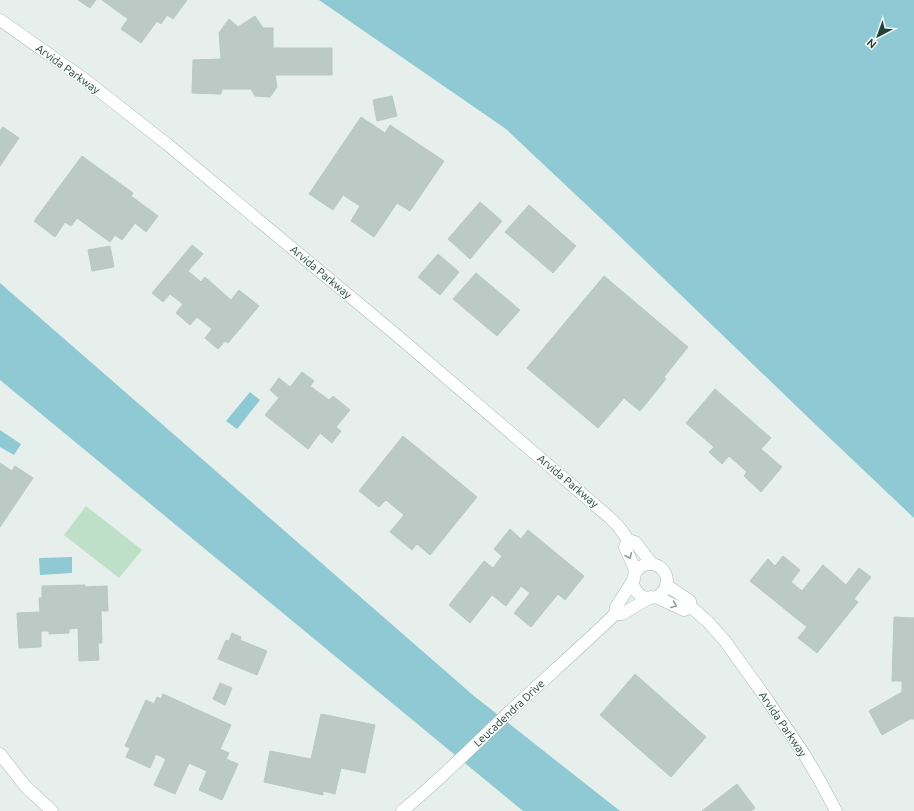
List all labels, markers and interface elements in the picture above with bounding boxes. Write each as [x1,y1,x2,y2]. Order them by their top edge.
north arrow [858,16,898,56]
text: N [864,36,878,51]
street label: Arvida Parkway [34,42,103,96]
street label: Arvida Parkway [288,243,354,301]
street label: Arvida Parkway [535,452,601,510]
one-way arrow [624,552,632,559]
one-way arrow [669,600,677,608]
street label: Leucadendra Drive [471,677,547,749]
street label: Arvida Parkway [757,689,809,759]

